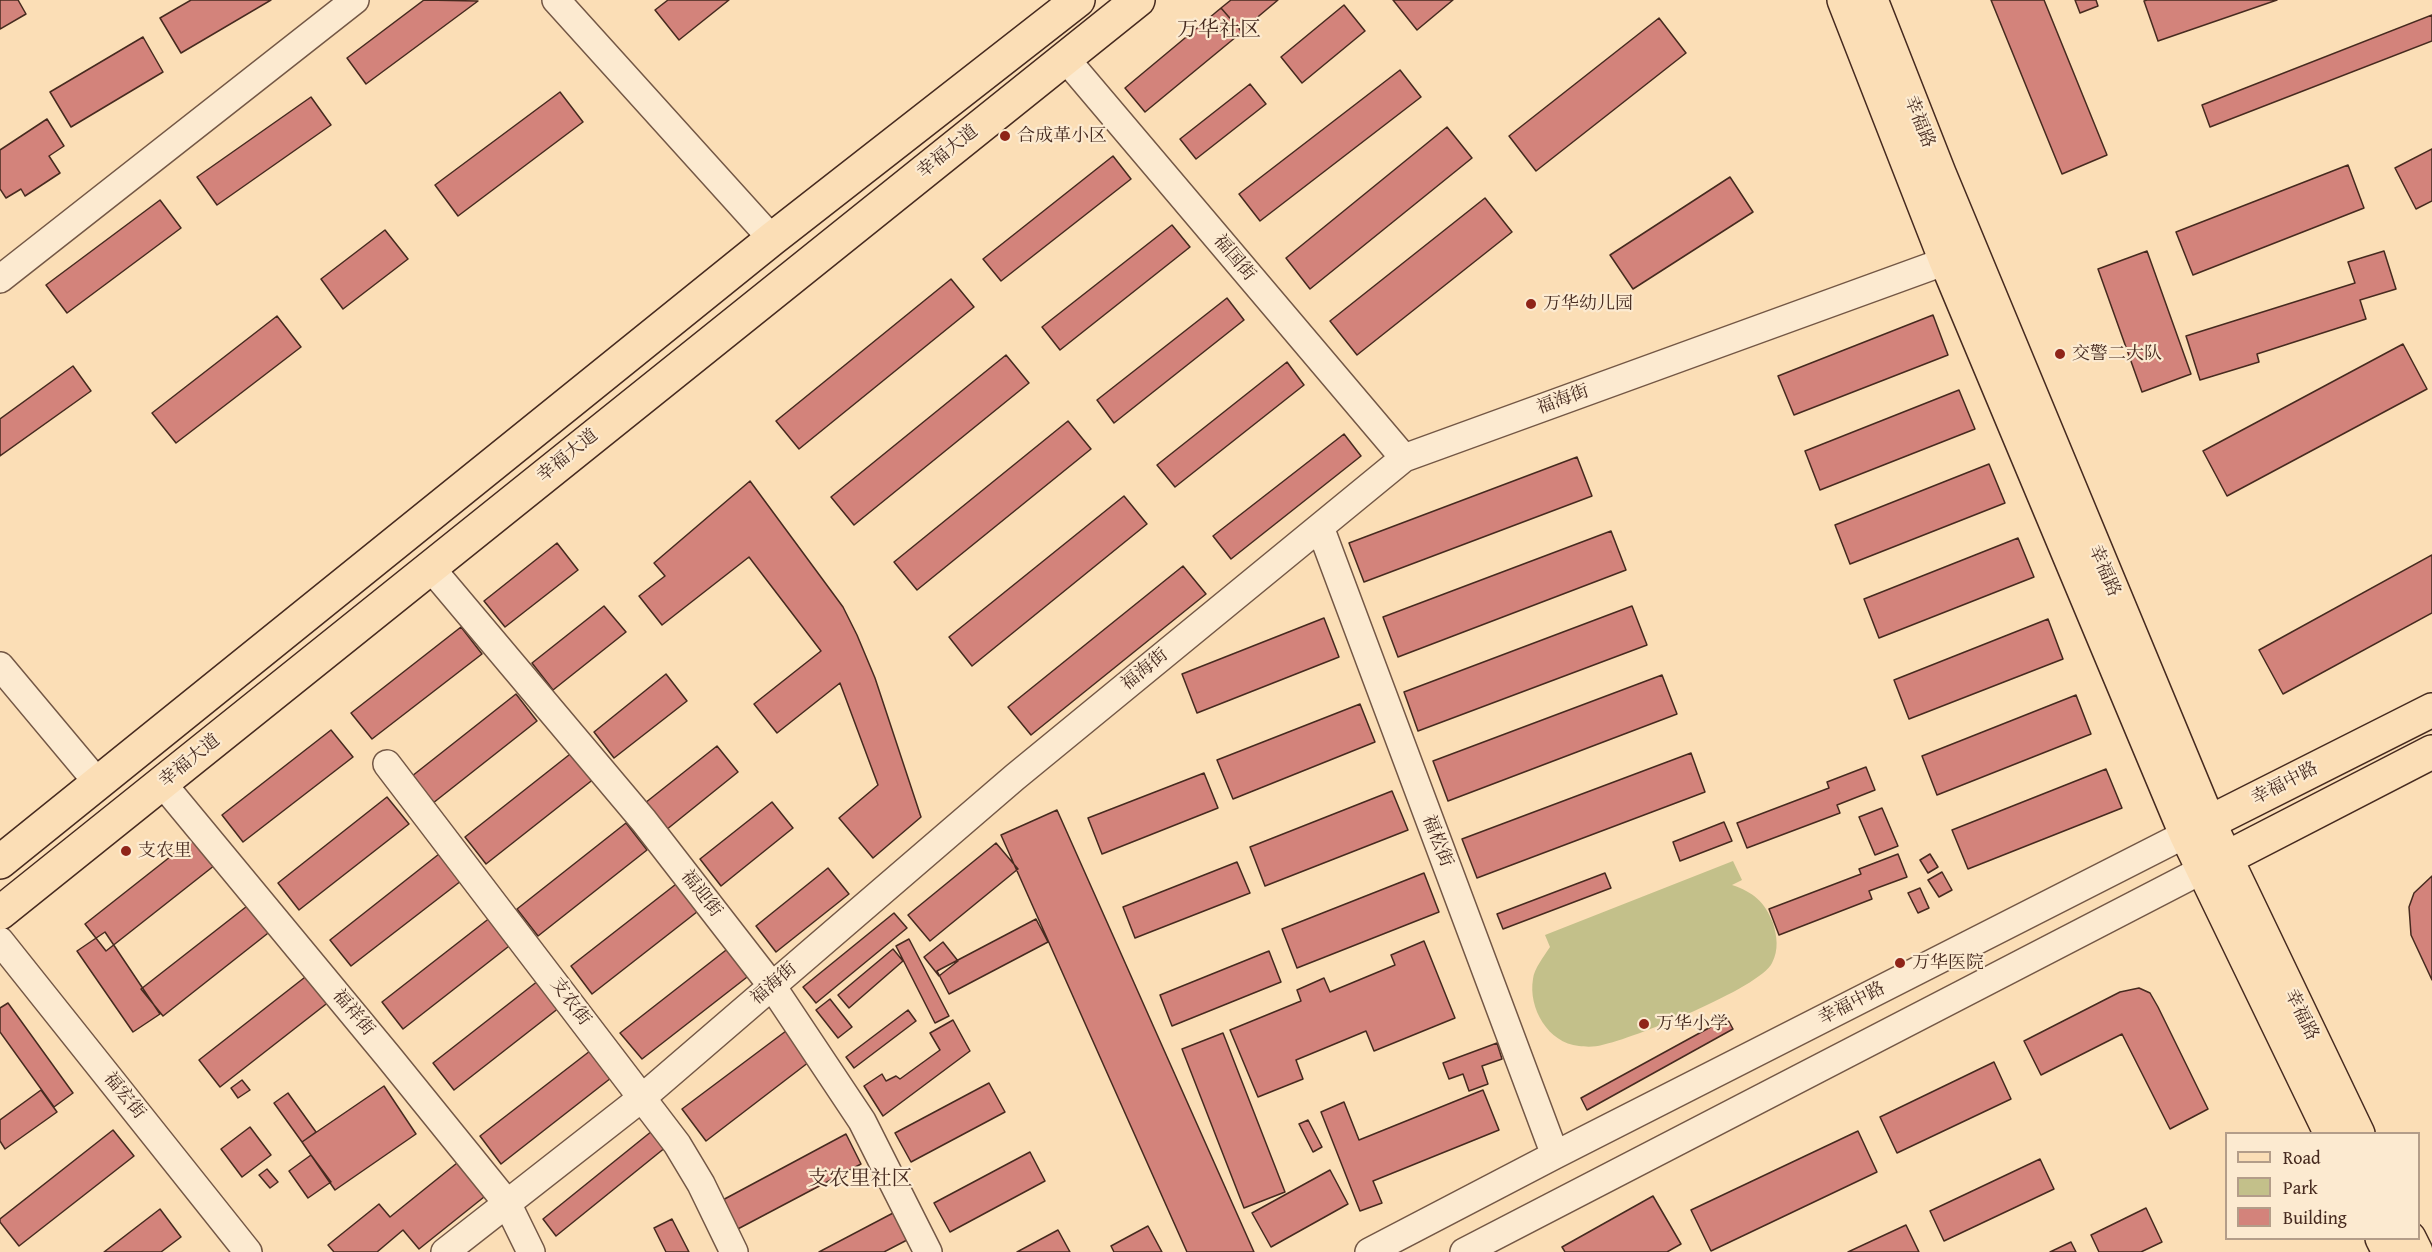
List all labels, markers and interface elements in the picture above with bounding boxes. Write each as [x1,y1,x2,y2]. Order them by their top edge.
district label: 万华社区 [1177,18,1261,44]
street label: 幸福路 [1899,93,1939,151]
street label: 幸福大道 [913,121,983,183]
place label: 合成革小区 [1017,125,1107,147]
marker: 合成革小区 [998,129,1012,143]
street label: 福国街 [1208,230,1260,286]
place label: 万华幼儿园 [1543,293,1633,315]
marker: 万华幼儿园 [1524,297,1538,311]
place label: 交警二大队 [2072,343,2162,365]
marker: 交警二大队 [2053,347,2067,361]
street label: 福海街 [1534,381,1592,419]
street label: 幸福大道 [533,425,603,487]
street label: 幸福路 [2084,542,2124,600]
street label: 福海街 [1117,645,1173,695]
street label: 幸福大道 [155,730,225,792]
street label: 幸福中路 [2248,758,2322,810]
street label: 福松街 [1417,812,1457,870]
place label: 支农里 [138,840,192,862]
marker: 支农里 [119,844,133,858]
street label: 福迎街 [676,866,726,922]
place label: 万华医院 [1912,952,1984,974]
marker: 万华医院 [1893,956,1907,970]
street label: 福海街 [747,958,801,1010]
street label: 支农街 [545,974,595,1030]
street label: 幸福中路 [1815,978,1889,1030]
street label: 福祥街 [327,985,379,1041]
street label: 幸福路 [2279,986,2323,1044]
place label: 万华小学 [1656,1013,1728,1035]
marker: 万华小学 [1637,1017,1651,1031]
street label: 福宏街 [99,1068,149,1124]
legend [2225,1132,2420,1240]
text: Road [2283,1144,2321,1171]
district label: 支农里社区 [808,1167,912,1193]
text: Park [2283,1174,2318,1201]
text: Building [2283,1204,2347,1231]

